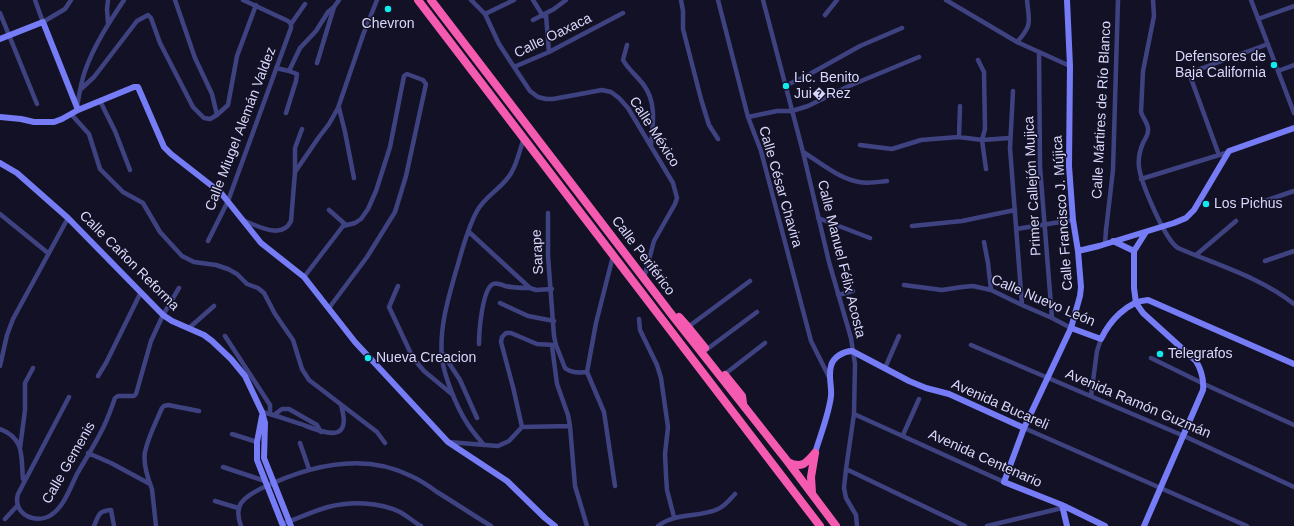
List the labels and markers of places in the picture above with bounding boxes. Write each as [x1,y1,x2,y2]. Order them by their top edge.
marker: Chevron [383,4,393,14]
place label: Chevron [362,16,414,32]
place label: Defensores de Baja California [1175,49,1266,82]
marker: Defensores de Baja California [1269,60,1279,70]
place label: Lic. Benito Jui�Rez [794,70,859,102]
marker: Lic. Benito Jui�Rez [781,81,791,91]
place label: Los Pichus [1214,196,1282,212]
marker: Los Pichus [1201,199,1211,209]
place label: Telegrafos [1168,346,1233,362]
marker: Telegrafos [1155,349,1165,359]
place label: Nueva Creacion [376,350,476,366]
marker: Nueva Creacion [363,353,373,363]

